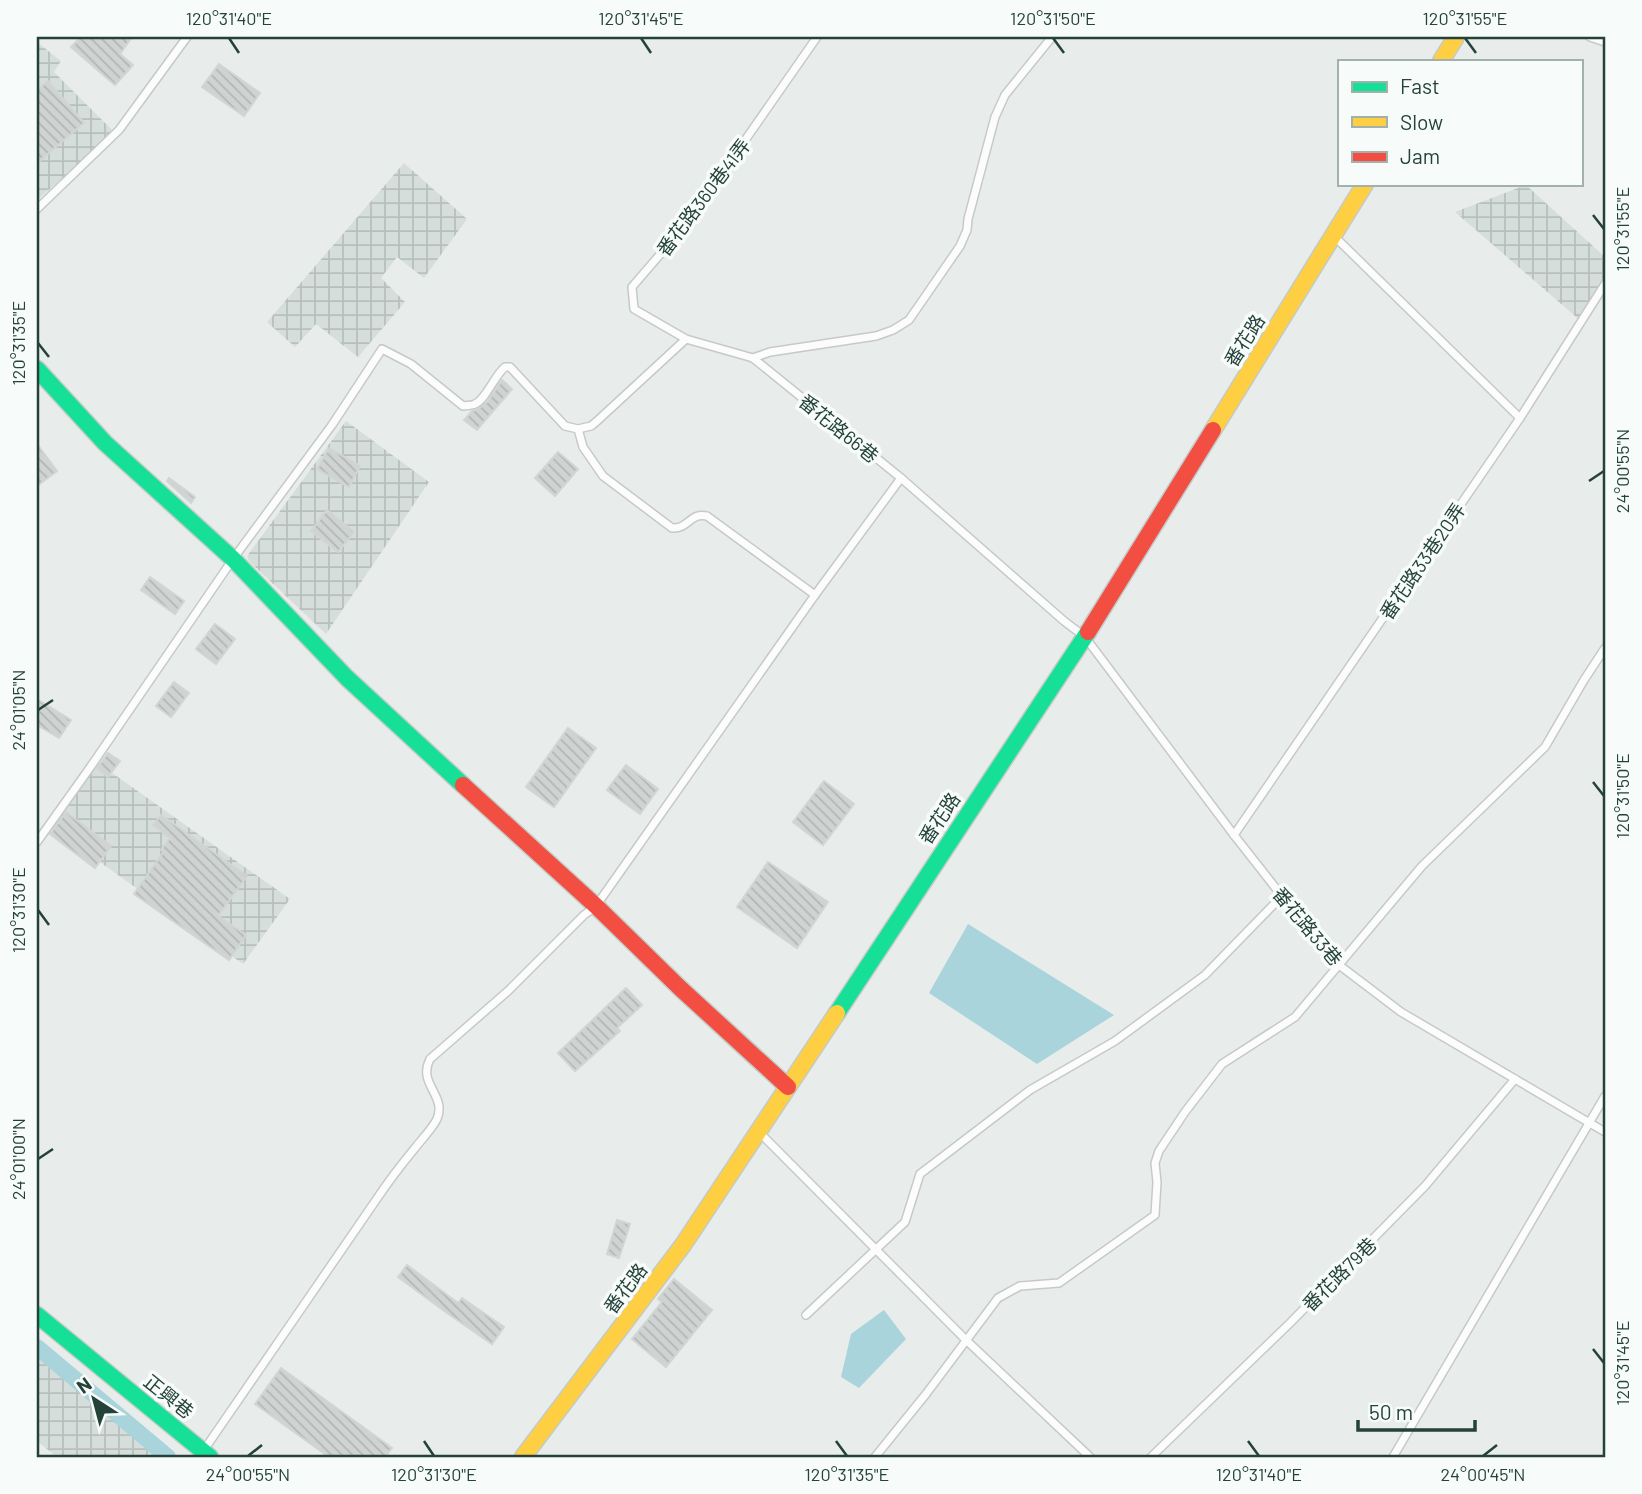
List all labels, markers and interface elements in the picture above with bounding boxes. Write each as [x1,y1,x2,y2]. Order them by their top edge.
text: 120°31'40"E [186,7,272,29]
text: 120°31'45"E [598,7,684,29]
text: 120°31'50"E [1010,7,1096,29]
text: 120°31'55"E [1423,7,1507,29]
legend [1338,60,1582,186]
text: Fast [1400,73,1440,98]
text: Slow [1400,109,1443,134]
street label: 番花路360巷41弄 [651,134,755,260]
text: Jam [1400,143,1440,168]
text: 120°31'55"E [1611,187,1633,271]
text: 120°31'35"E [7,301,29,385]
street label: 番花路 [1219,310,1269,370]
street label: 番花路66巷 [795,389,883,467]
text: 24°00'55"N [1611,429,1633,513]
street label: 番花路33巷20弄 [1375,498,1469,624]
text: 24°01'05"N [7,669,29,751]
text: 120°31'50"E [1611,753,1633,839]
street label: 番花路 [914,788,964,848]
text: 120°31'30"E [7,867,29,953]
street label: 番花路33巷 [1268,882,1348,970]
text: 24°01'00"N [7,1118,29,1200]
street label: 番花路79巷 [1297,1232,1381,1316]
street label: 番花路 [599,1258,651,1318]
text: 120°31'45"E [1611,1320,1633,1406]
north arrow [60,1364,130,1434]
street label: 正興巷 [140,1369,198,1423]
text: N [72,1372,96,1398]
scale bar [1358,1389,1476,1433]
text: 50 m [1369,1399,1413,1424]
text: 24°00'55"N [206,1463,290,1485]
text: 120°31'30"E [391,1463,477,1485]
text: 120°31'35"E [805,1463,889,1485]
text: 120°31'40"E [1216,1463,1302,1485]
text: 24°00'45"N [1440,1463,1526,1485]

